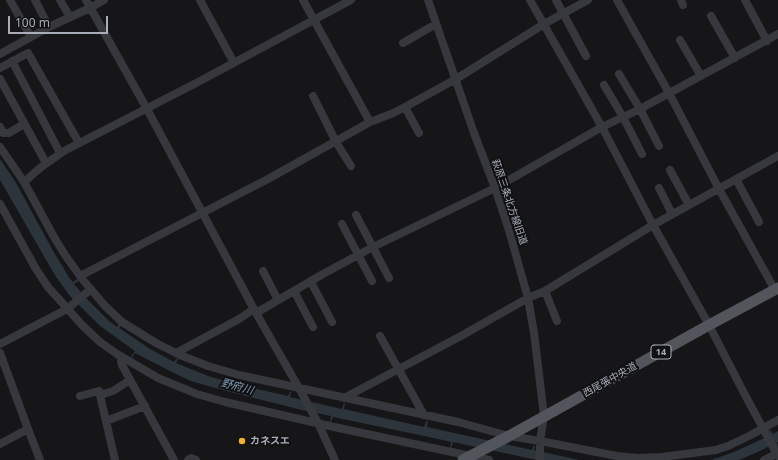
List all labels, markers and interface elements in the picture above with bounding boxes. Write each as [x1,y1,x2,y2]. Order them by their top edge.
scale bar [10,8,110,34]
text: 100 m [15,14,50,31]
street label: 萩原三条北方線旧道 [489,157,529,247]
road number: 14 [651,345,671,359]
street label: 西尾張中央道 [581,360,639,400]
water label: 野府川 [219,376,255,398]
place label: カネスエ [250,435,290,447]
marker: カネスエ [237,436,247,446]

